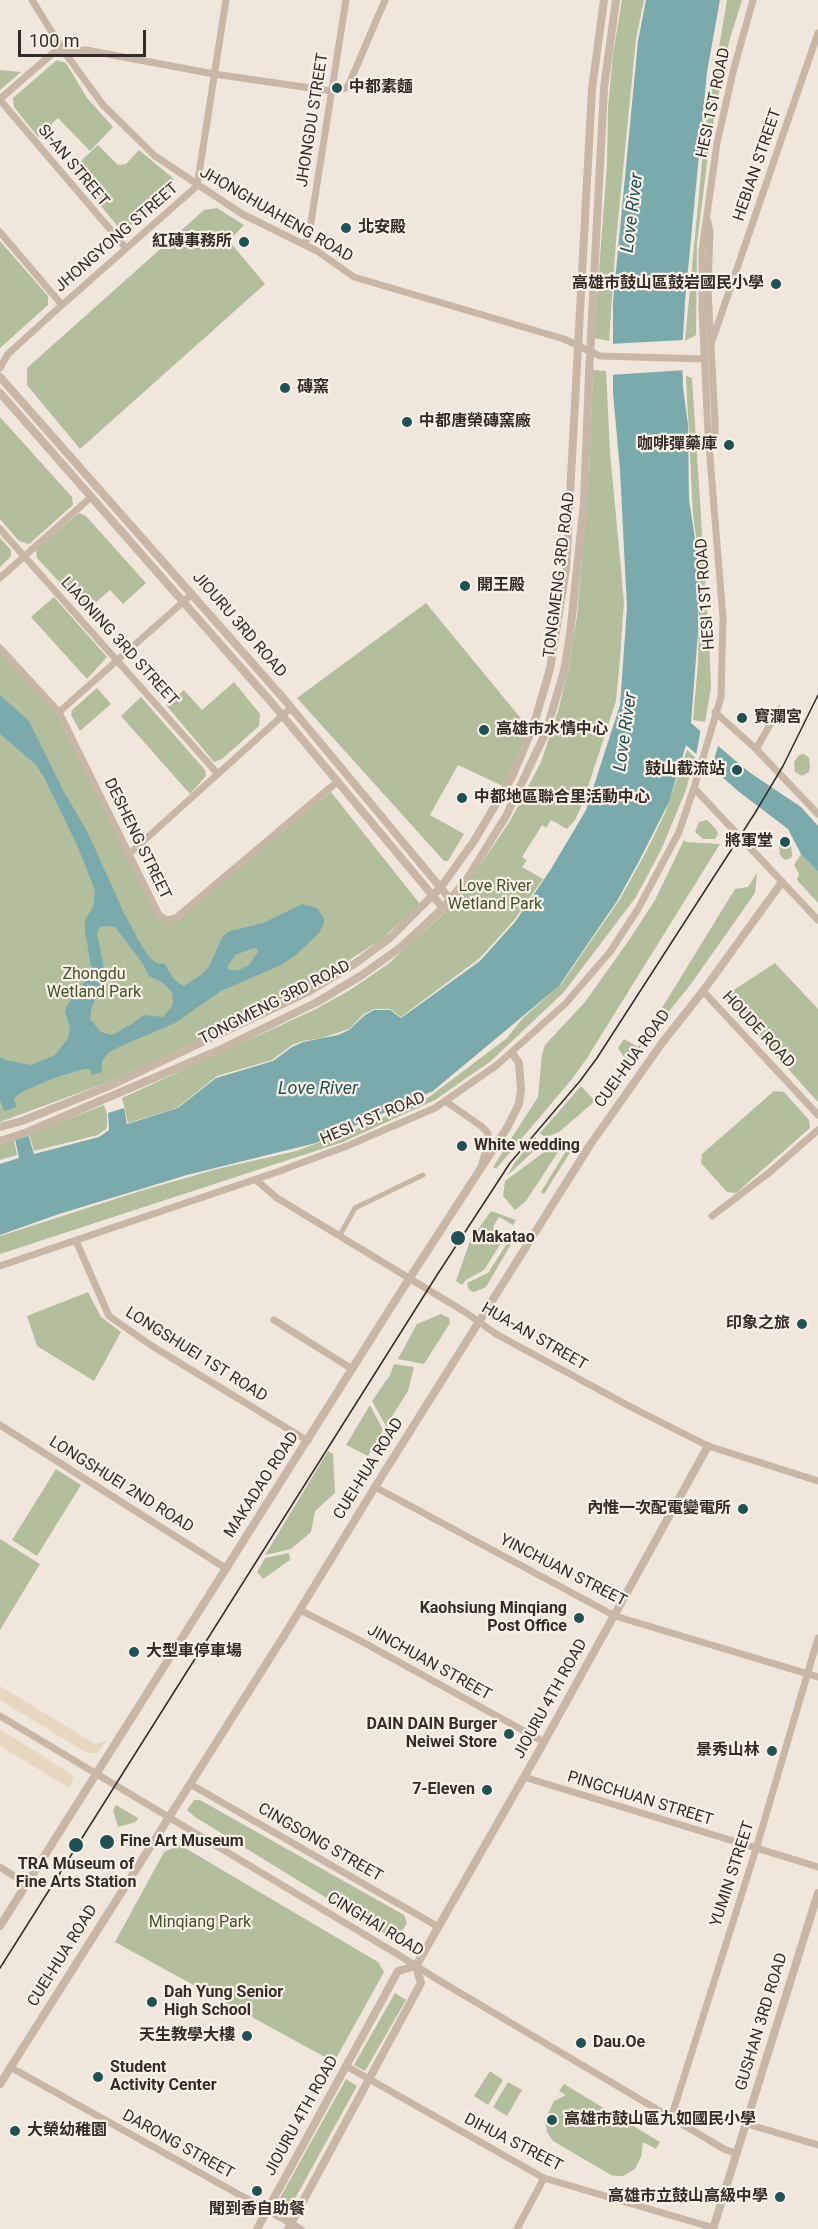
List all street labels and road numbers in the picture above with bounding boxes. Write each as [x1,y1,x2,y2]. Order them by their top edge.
street label: HESI 1ST ROAD [693,46,735,160]
street label: JHONGDU STREET [293,52,333,188]
street label: HEBIAN STREET [730,106,786,224]
street label: SI-AN STREET [33,121,113,211]
street label: JHONGHUAHENG ROAD [196,163,356,267]
street label: JHONGYONG STREET [51,179,183,297]
street label: TONGMENG 3RD ROAD [540,491,580,659]
street label: HESI 1ST ROAD [693,537,719,651]
street label: JIOURU 3RD ROAD [188,568,290,682]
street label: LIAONING 3RD STREET [56,574,182,710]
street label: DESHENG STREET [99,775,175,903]
street label: TONGMENG 3RD ROAD [196,957,354,1049]
street label: HOUDE ROAD [718,988,798,1072]
street label: CUEI-HUA ROAD [591,1006,675,1112]
street label: HESI 1ST ROAD [318,1088,428,1150]
street label: HUA-AN STREET [478,1299,590,1375]
street label: LONGSHUEI 1ST ROAD [121,1303,271,1407]
street label: CUEI-HUA ROAD [330,1415,408,1523]
street label: MAKADAO ROAD [221,1428,303,1542]
street label: LONGSHUEI 2ND ROAD [45,1433,197,1537]
street label: YINCHUAN STREET [496,1531,630,1611]
street label: JINCHUAN STREET [363,1621,495,1705]
street label: JIOURU 4TH ROAD [510,1636,592,1762]
street label: PINGCHUAN STREET [565,1768,715,1830]
street label: CINGSONG STREET [254,1800,386,1886]
street label: YUMIN STREET [707,1819,759,1929]
street label: CINGHAI ROAD [323,1889,427,1961]
street label: CUEI-HUA ROAD [24,1902,102,2010]
street label: GUSHAN 3RD ROAD [732,1951,792,2093]
street label: JIOURU 4TH ROAD [261,2053,343,2179]
street label: DARONG STREET [119,2106,237,2184]
street label: DIHUA STREET [461,2110,565,2176]

